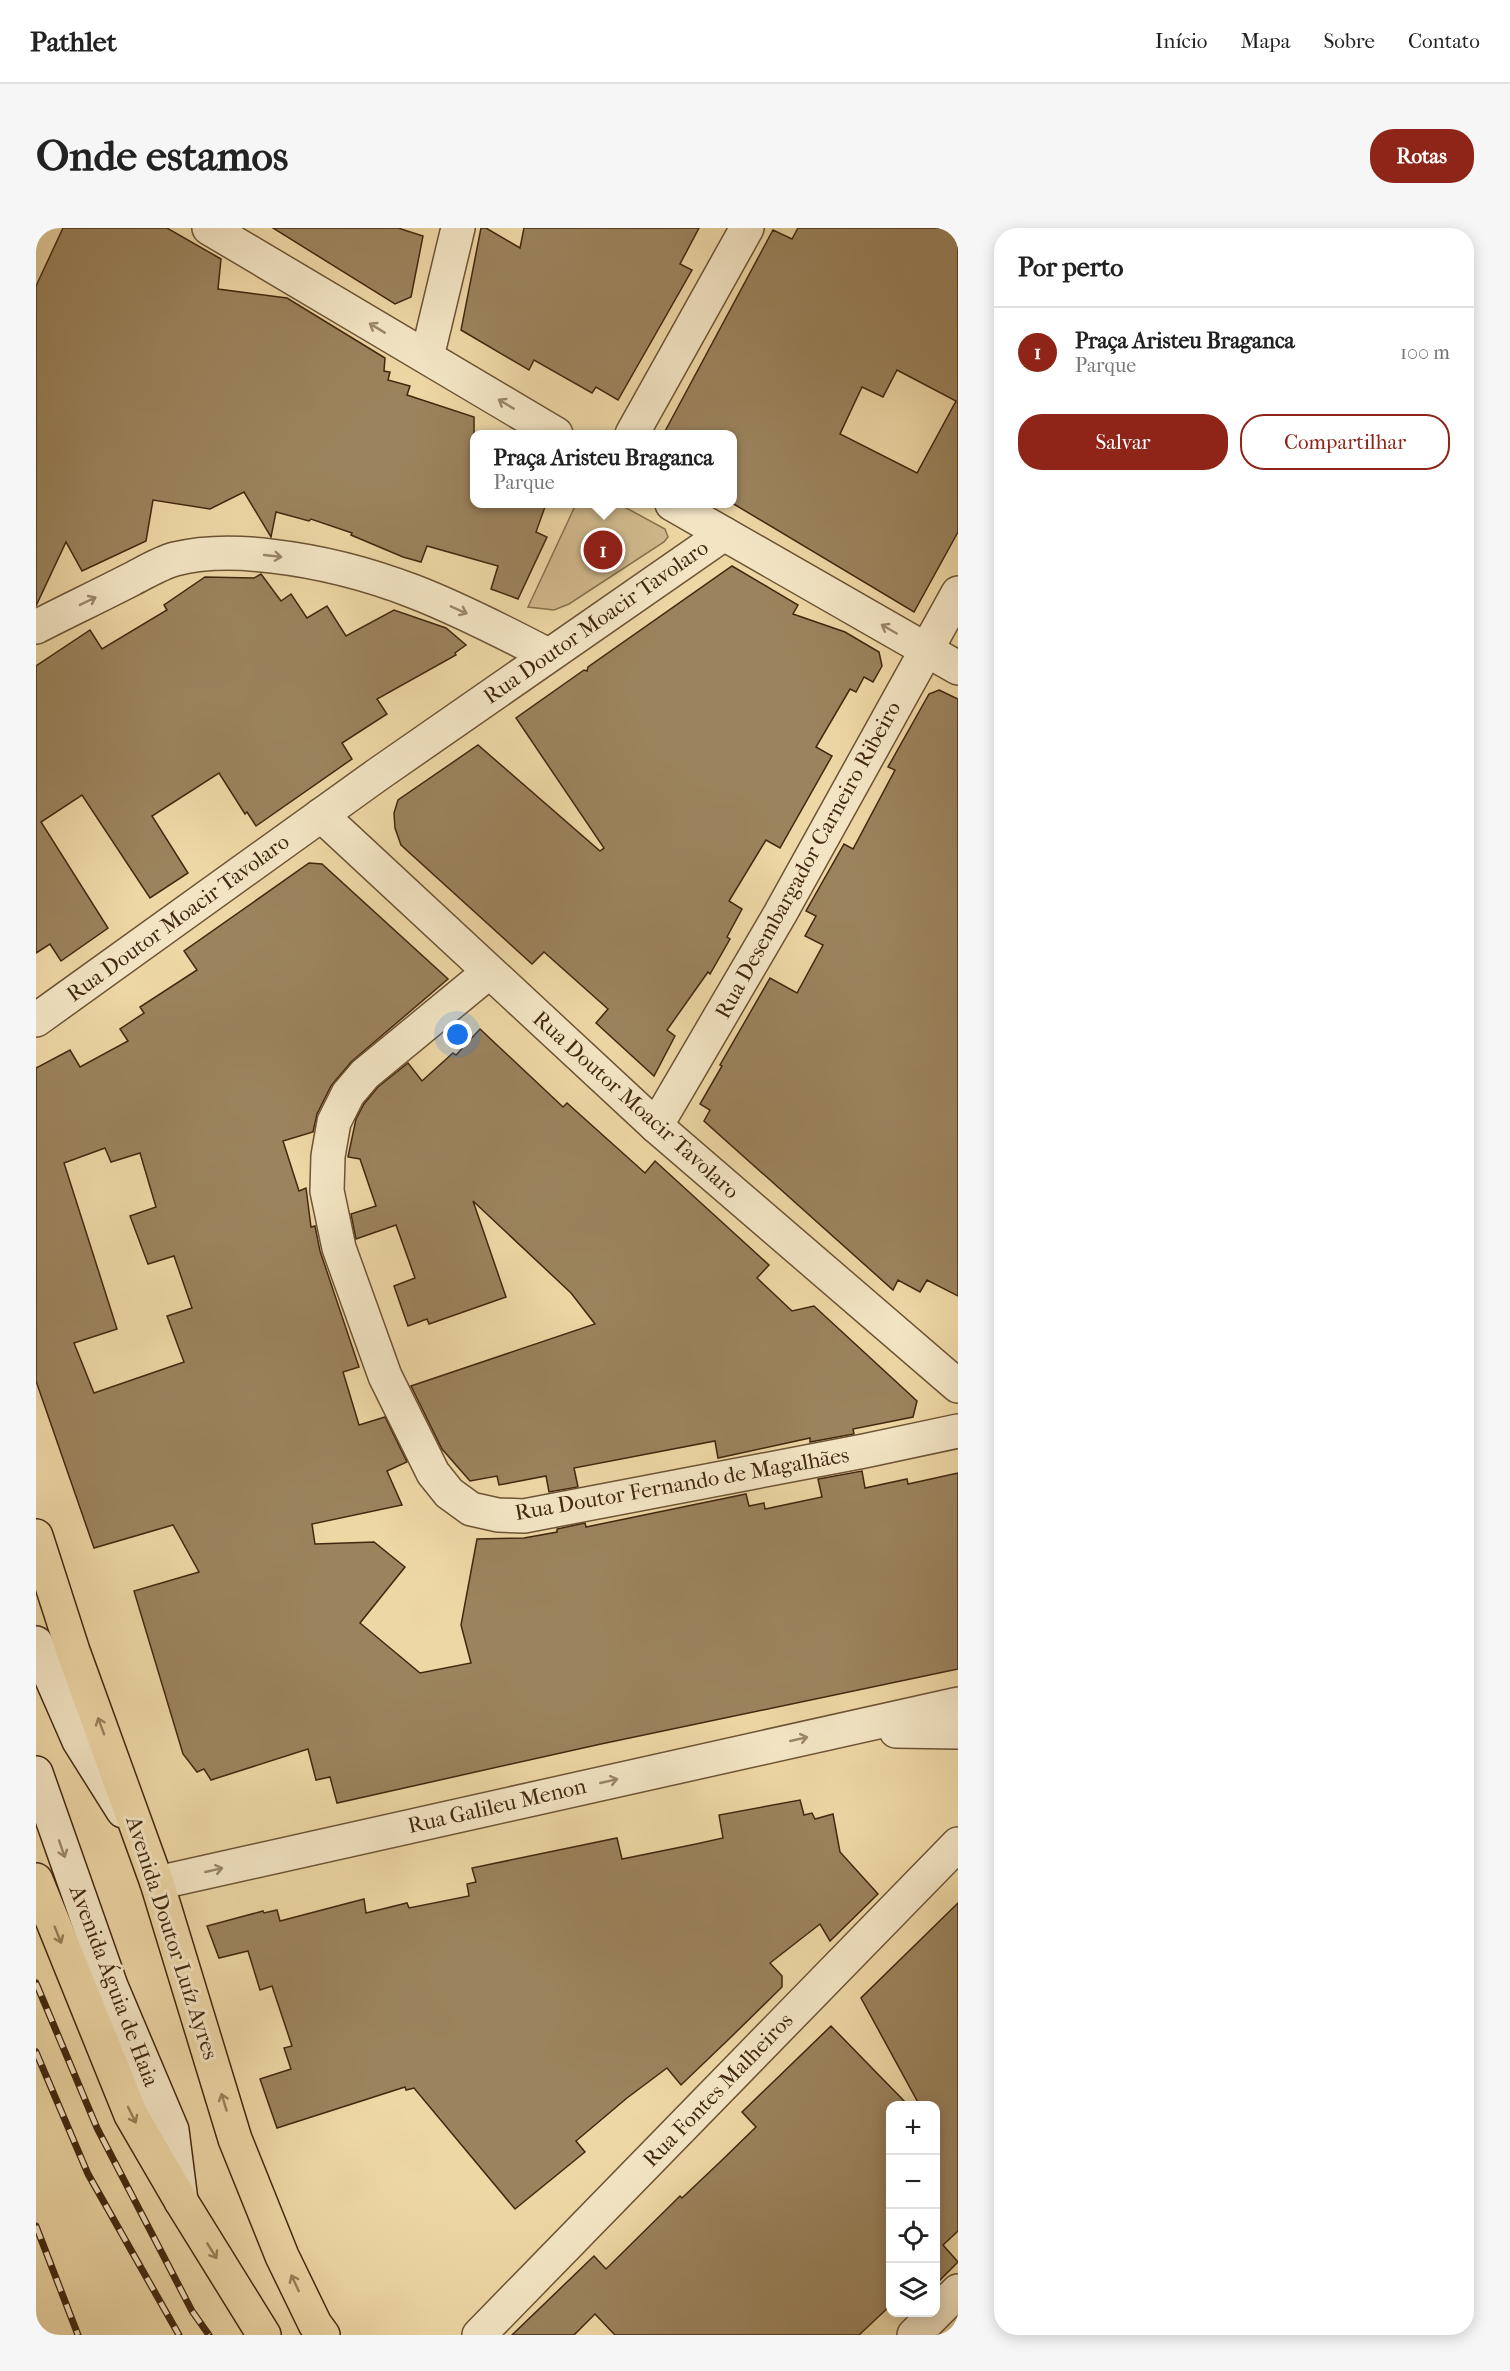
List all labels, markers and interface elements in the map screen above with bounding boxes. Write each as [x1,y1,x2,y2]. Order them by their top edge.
text: Pathlet [30,25,117,58]
text: Início [1155,29,1207,53]
text: Mapa [1240,29,1290,53]
text: Sobre [1323,29,1375,53]
text: Contato [1408,29,1480,53]
button: Rotas [1370,129,1474,183]
text: Onde estamos [36,132,288,181]
text: Por perto [1018,252,1123,283]
one-way arrow [369,321,386,333]
text: Praça Aristeu Braganca [1075,328,1295,354]
text: 1 [1034,341,1041,364]
text: 100 m [1400,341,1450,364]
text: Parque [1075,354,1136,377]
one-way arrow [498,398,515,410]
button: Salvar [1018,414,1228,470]
button: Compartilhar [1240,414,1450,470]
popup [470,430,737,508]
text: Praça Aristeu Braganca [494,445,713,471]
text: Parque [494,471,555,494]
pin: 1 [584,528,622,572]
street label: Rua Doutor Moacir Tavolaro [479,534,713,710]
one-way arrow [263,551,282,562]
one-way arrow [79,595,97,606]
one-way arrow [450,604,468,616]
one-way arrow [881,623,898,635]
street label: Rua Desembargador Carneiro Ribeiro [710,697,906,1023]
street label: Rua Doutor Moacir Tavolaro [62,829,294,1007]
street label: Rua Doutor Moacir Tavolaro [528,1006,744,1204]
your location [443,1020,472,1049]
street label: Rua Doutor Fernando de Magalhães [513,1442,851,1526]
one-way arrow [94,1717,105,1736]
one-way arrow [789,1733,809,1744]
street label: Rua Galileu Menon [405,1773,589,1839]
one-way arrow [599,1775,618,1787]
street label: Avenida Doutor Luíz Ayres [120,1812,224,2063]
one-way arrow [57,1839,68,1858]
one-way arrow [204,1864,223,1875]
street label: Avenida Águia de Haia [63,1880,166,2091]
one-way arrow [53,1925,64,1943]
street label: Rua Fontes Malheiros [638,2007,798,2173]
one-way arrow [218,2093,229,2112]
map controls [886,2101,940,2317]
button: + [886,2101,940,2155]
one-way arrow [126,2106,138,2123]
button: − [886,2155,940,2209]
button: locate [886,2209,940,2263]
one-way arrow [206,2242,218,2259]
button: layers [886,2263,940,2317]
one-way arrow [289,2275,301,2293]

